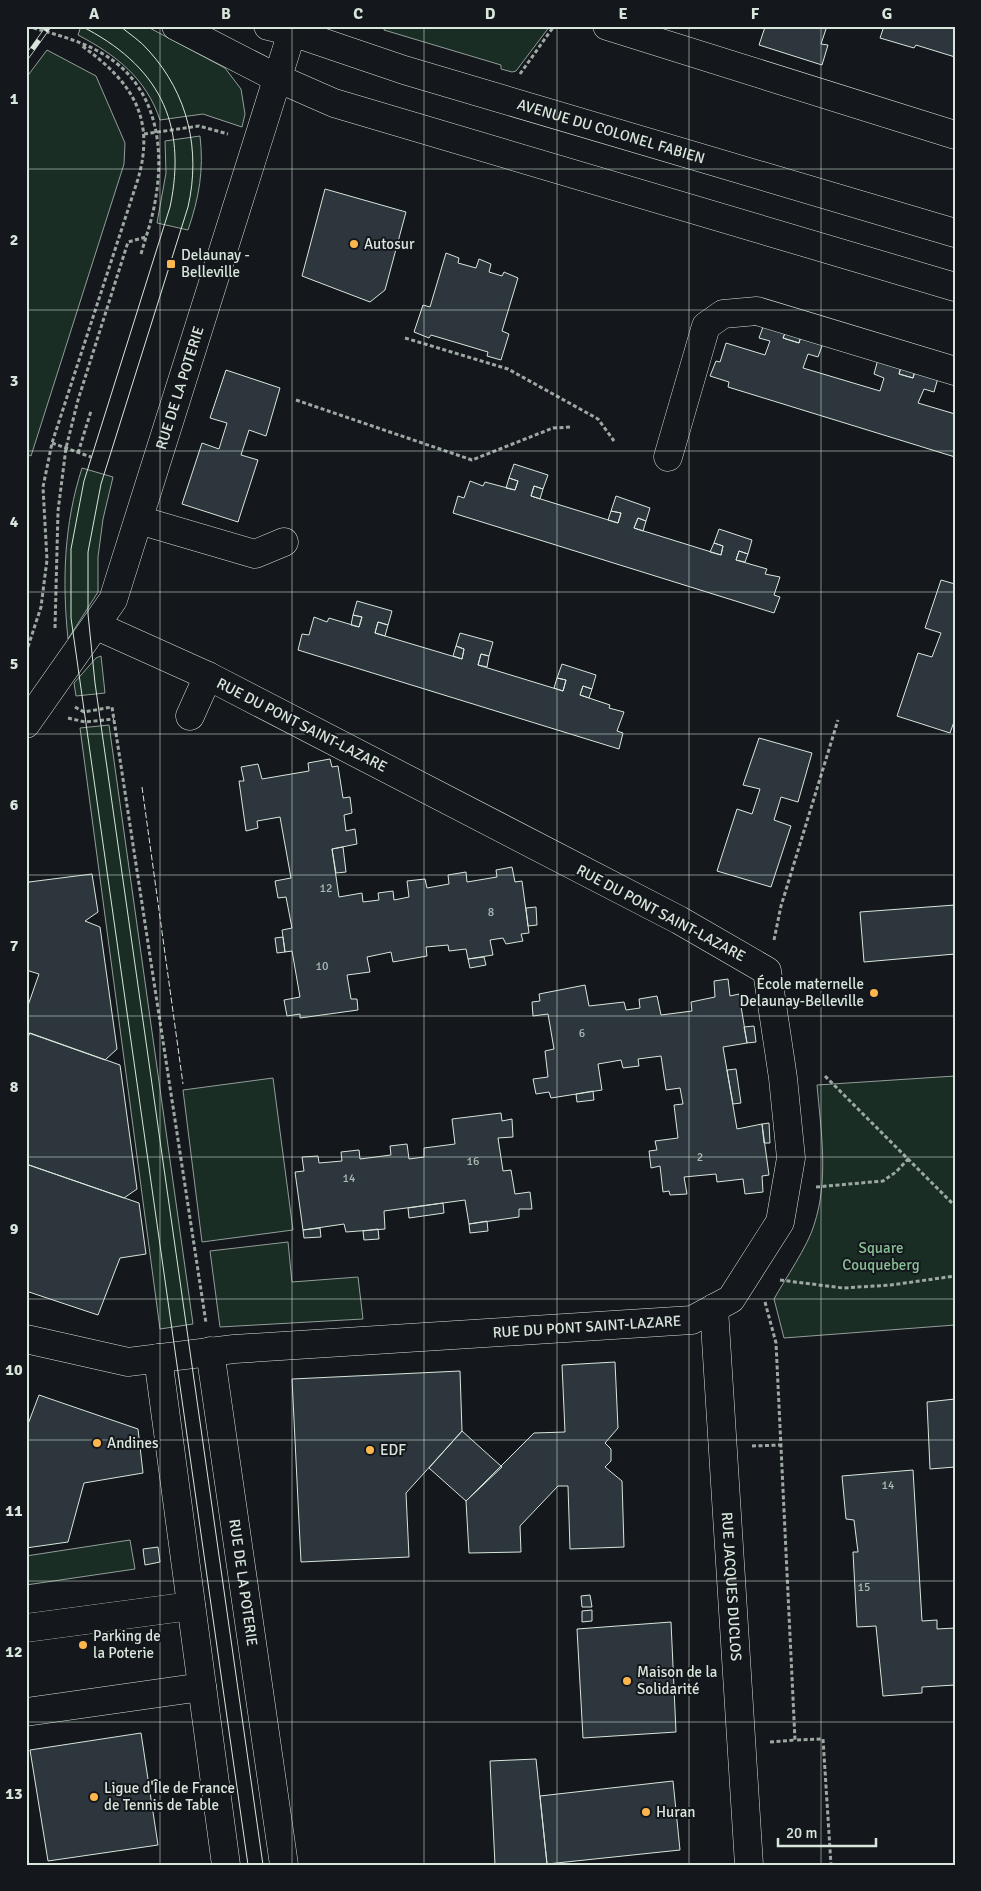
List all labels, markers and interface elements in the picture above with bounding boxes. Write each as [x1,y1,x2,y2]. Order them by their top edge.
text: A [89,4,100,24]
text: B [221,4,231,24]
text: C [353,4,363,24]
text: D [485,4,496,24]
text: E [618,4,628,24]
text: F [751,4,760,24]
text: G [882,4,892,24]
text: 1 [10,89,19,109]
street label: AVENUE DU COLONEL FABIEN [515,95,707,168]
text: 2 [10,230,18,250]
place label: Autosur [364,235,415,253]
marker: Autosur [348,238,360,250]
place label: Delaunay - Belleville [181,246,250,281]
marker: Delaunay - Belleville [165,258,177,270]
street label: RUE DE LA POTERIE [152,324,208,452]
text: 3 [10,371,18,391]
text: 4 [10,512,19,532]
text: 5 [10,654,18,674]
street label: RUE DU PONT SAINT-LAZARE [214,674,390,776]
text: 6 [10,795,19,815]
street label: RUE DU PONT SAINT-LAZARE [573,861,749,965]
house number: 12 [320,881,332,896]
house number: 8 [488,905,494,920]
text: 7 [10,936,19,956]
house number: 10 [316,959,328,974]
place label: École maternelle Delaunay-Belleville [740,974,864,1010]
marker: École maternelle Delaunay-Belleville [868,987,880,999]
house number: 6 [579,1026,585,1041]
text: 8 [10,1077,19,1097]
house number: 2 [697,1150,703,1165]
house number: 16 [467,1154,479,1169]
house number: 14 [343,1171,356,1186]
text: 9 [10,1219,19,1239]
park label: Square Couqueberg [842,1239,920,1274]
street label: RUE DU PONT SAINT-LAZARE [492,1312,682,1342]
text: 10 [5,1360,23,1380]
place label: Andines [107,1434,159,1452]
marker: Andines [91,1437,103,1449]
place label: EDF [380,1441,406,1459]
marker: EDF [364,1444,376,1456]
house number: 14 [882,1478,895,1493]
text: 11 [5,1501,23,1521]
street label: RUE JACQUES DUCLOS [718,1511,745,1662]
street label: RUE DE LA POTERIE [225,1518,261,1647]
house number: 15 [858,1580,870,1595]
place label: Parking de la Poterie [93,1627,161,1662]
marker: Parking de la Poterie [77,1639,89,1651]
text: 12 [5,1642,23,1662]
place label: Maison de la Solidarité [637,1663,717,1698]
marker: Maison de la Solidarité [621,1675,633,1687]
place label: Ligue d'Île de France de Tennis de Table [104,1779,235,1814]
text: 13 [5,1784,23,1804]
marker: Ligue d'Île de France de Tennis de Table [88,1791,100,1803]
place label: Huran [656,1803,696,1821]
marker: Huran [640,1806,652,1818]
scale bar [778,1816,876,1848]
text: 20 m [786,1824,817,1842]

